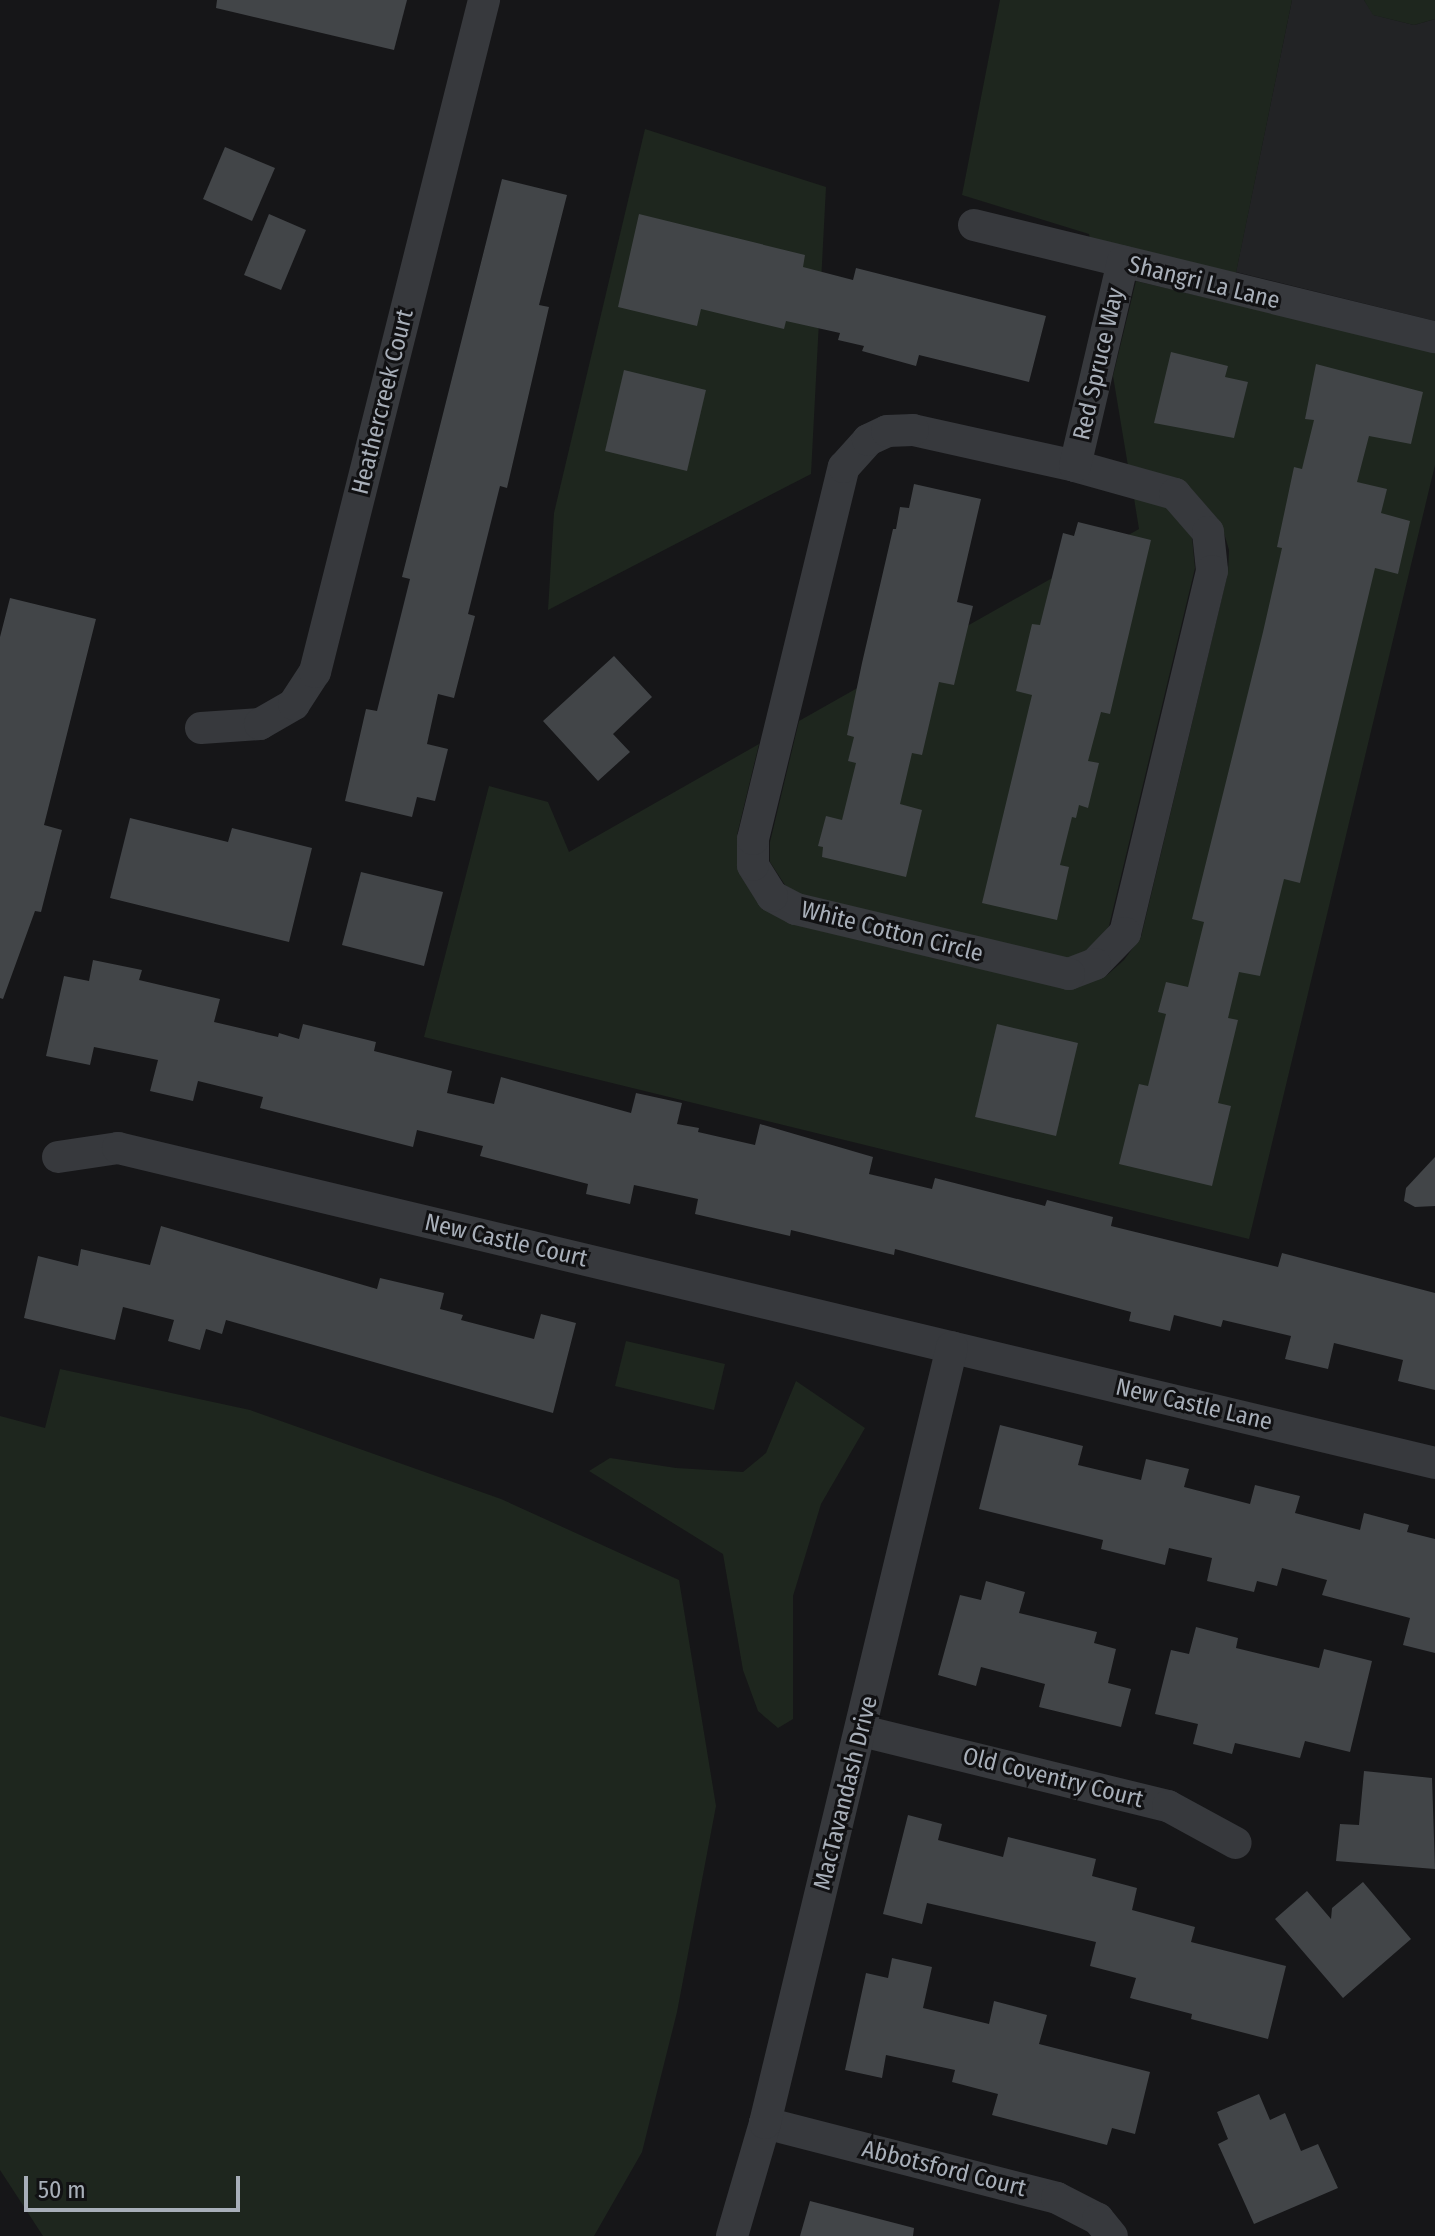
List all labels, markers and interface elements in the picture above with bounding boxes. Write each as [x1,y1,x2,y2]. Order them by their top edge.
street label: Shangri La Lane [1125,250,1283,316]
street label: Red Spruce Way [1067,285,1131,443]
street label: Heathercreek Court [346,307,420,497]
street label: White Cotton Circle [798,895,986,969]
street label: New Castle Court [422,1208,590,1274]
street label: New Castle Lane [1113,1373,1275,1437]
street label: MacTavandash Drive [808,1693,884,1893]
street label: Old Coventry Court [960,1742,1146,1814]
street label: Abbotsford Court [859,2135,1029,2203]
scale bar [28,2160,244,2210]
text: 50 m [38,2176,86,2204]

